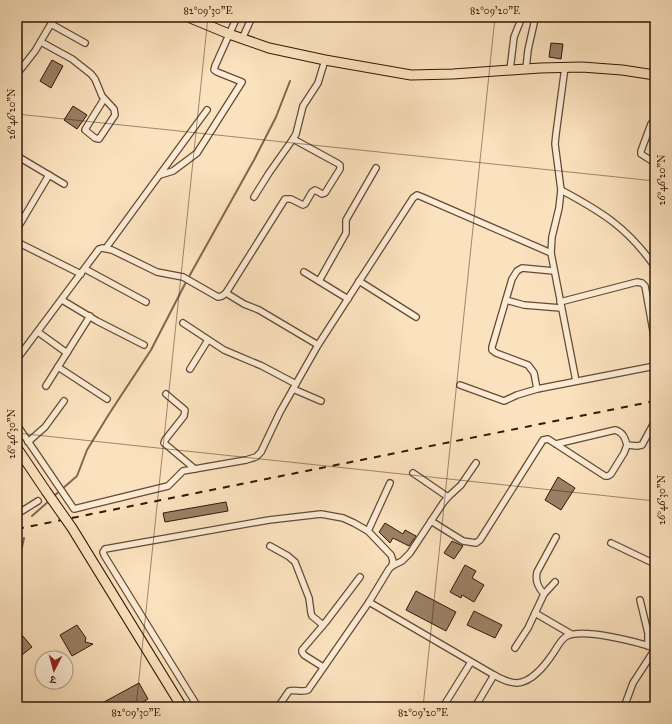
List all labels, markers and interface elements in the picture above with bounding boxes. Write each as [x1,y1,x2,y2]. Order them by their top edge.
text: 82°09'30"E [183,5,233,17]
text: 82°09'20"E [470,5,520,17]
text: 26°46'20"N [6,88,18,139]
text: 26°46'20"N [656,154,668,205]
text: 26°46'30"N [6,409,18,459]
text: 26°46'30"N [656,475,668,525]
north arrow [34,650,74,690]
text: उ [48,673,57,686]
text: 82°09'30"E [111,707,161,719]
text: 82°09'20"E [398,707,448,719]

